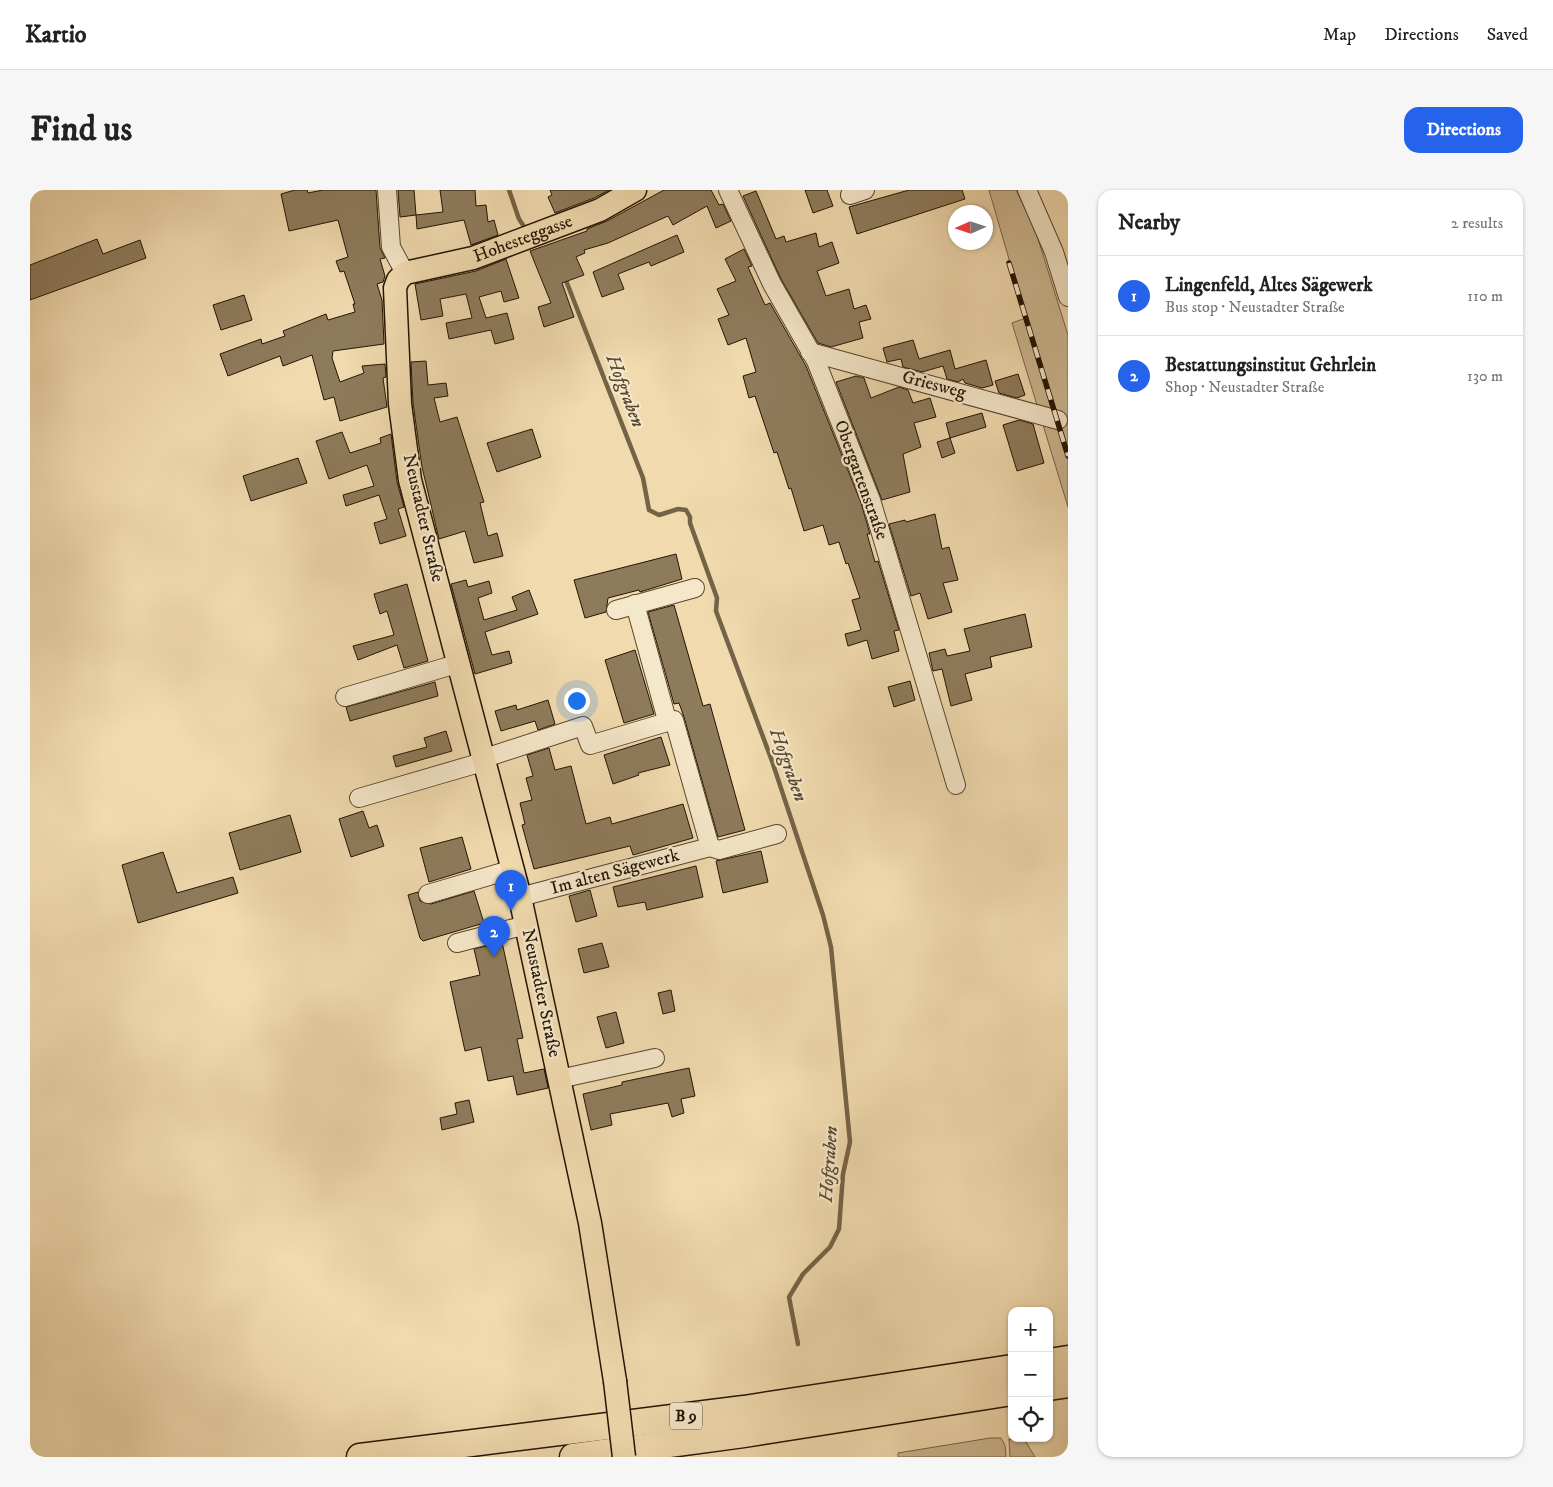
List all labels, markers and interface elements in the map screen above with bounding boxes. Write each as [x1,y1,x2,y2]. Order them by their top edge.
text: Kartio [25,20,87,50]
text: Map [1323,24,1356,46]
text: Directions [1384,24,1459,46]
text: Saved [1487,24,1528,46]
button: Directions [1404,107,1523,153]
text: Find us [30,108,132,152]
north arrow [948,205,993,250]
street label: Hohesteggasse [470,210,576,268]
text: Nearby [1118,210,1180,236]
text: 2 results [1451,213,1503,233]
text: Lingenfeld, Altes Sägewerk [1165,274,1373,297]
text: 1 [1131,286,1137,306]
text: 110 m [1467,286,1503,306]
text: Bus stop · Neustadter Straße [1165,297,1345,317]
water label: Hofgraben [600,350,650,431]
text: Bestattungsinstitut Gehrlein [1165,354,1376,377]
street label: Griesweg [900,366,969,404]
text: 2 [1130,366,1138,386]
text: 130 m [1467,366,1503,386]
text: Shop · Neustadter Straße [1165,377,1324,397]
street label: Obergartenstraße [829,417,893,543]
street label: Neustadter Straße [398,452,448,584]
your location [564,688,590,714]
water label: Hofgraben [764,724,812,805]
street label: Im alten Sägewerk [548,844,682,900]
pin: 1 [495,870,527,911]
pin: 2 [478,916,510,957]
street label: Neustadter Straße [517,927,565,1059]
water label: Hofgraben [815,1125,843,1204]
map controls [1008,1307,1053,1442]
button: + [1008,1307,1053,1352]
button: − [1008,1352,1053,1397]
button: locate [1008,1397,1053,1442]
road number: B 9 [670,1402,702,1430]

